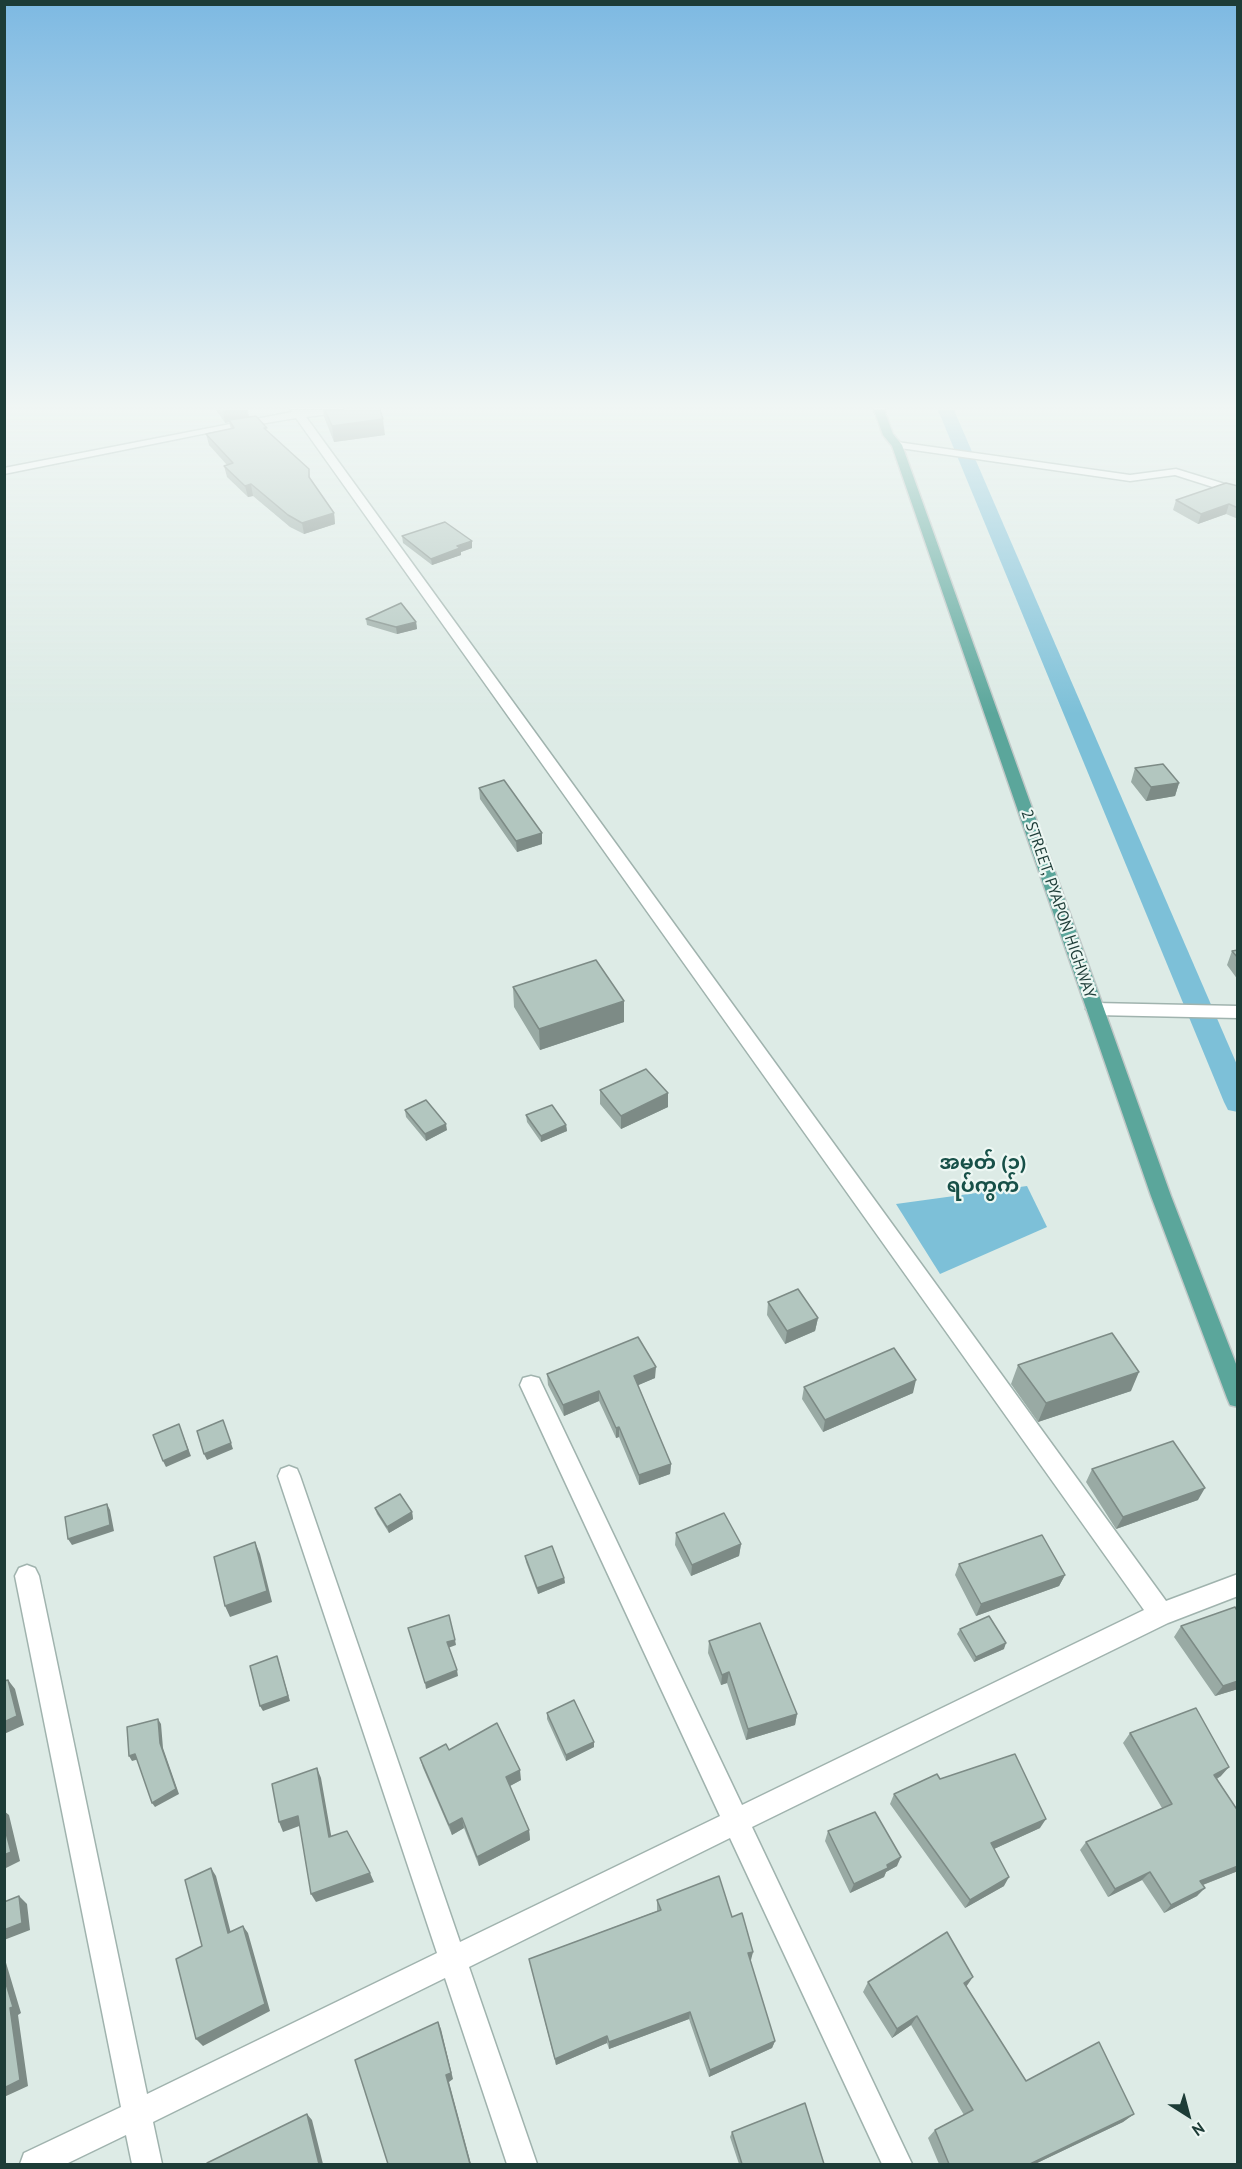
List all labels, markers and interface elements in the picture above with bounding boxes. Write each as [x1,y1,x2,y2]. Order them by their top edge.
street label: 2 STREET, PYAPON HIGHWAY [1017,807,1099,1001]
district label: အမှတ် (၁) ရပ်ကွက် [939,1151,1027,1198]
north arrow [1158,2085,1218,2145]
text: N [1188,2118,1209,2141]

